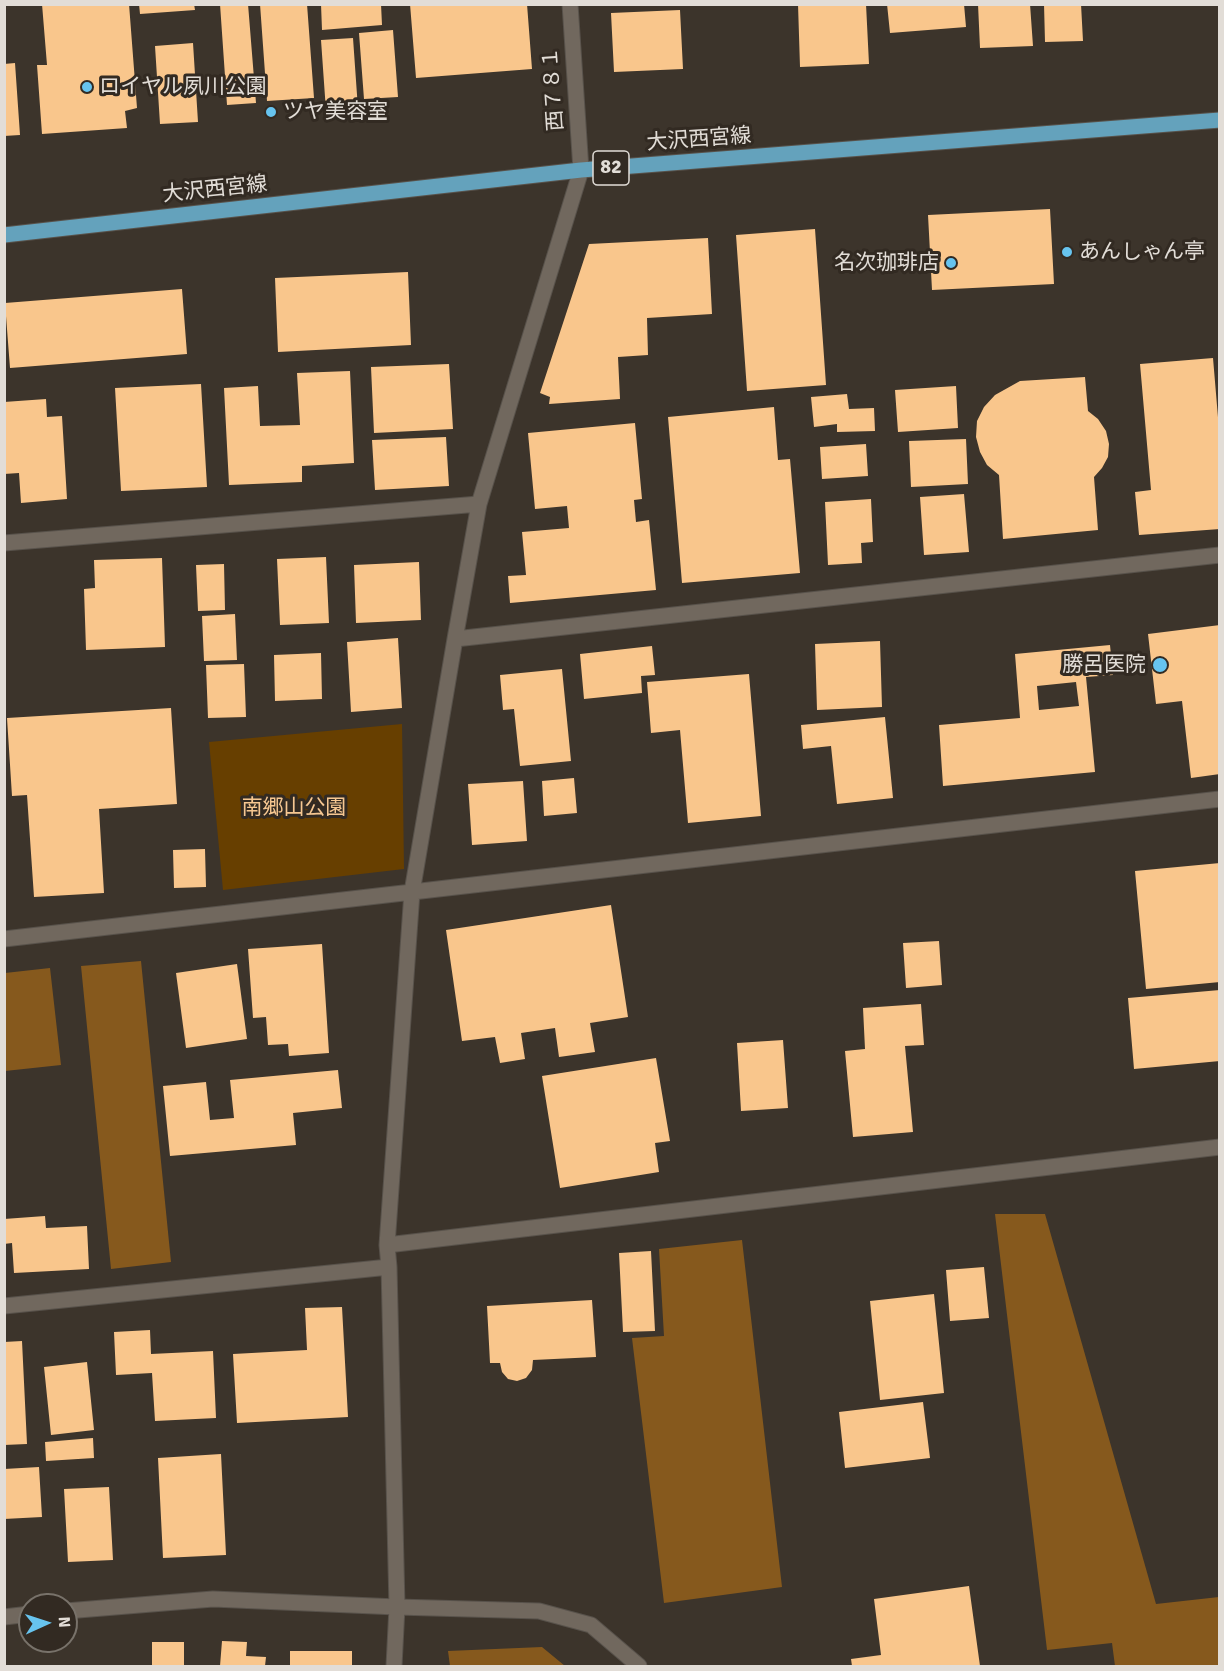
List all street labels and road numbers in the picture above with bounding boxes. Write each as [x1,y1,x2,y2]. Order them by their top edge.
street label: 西７８１ [539,46,569,132]
street label: 大沢西宮線 [646,124,752,156]
road number: 82 [593,151,629,185]
street label: 大沢西宮線 [161,172,269,208]

